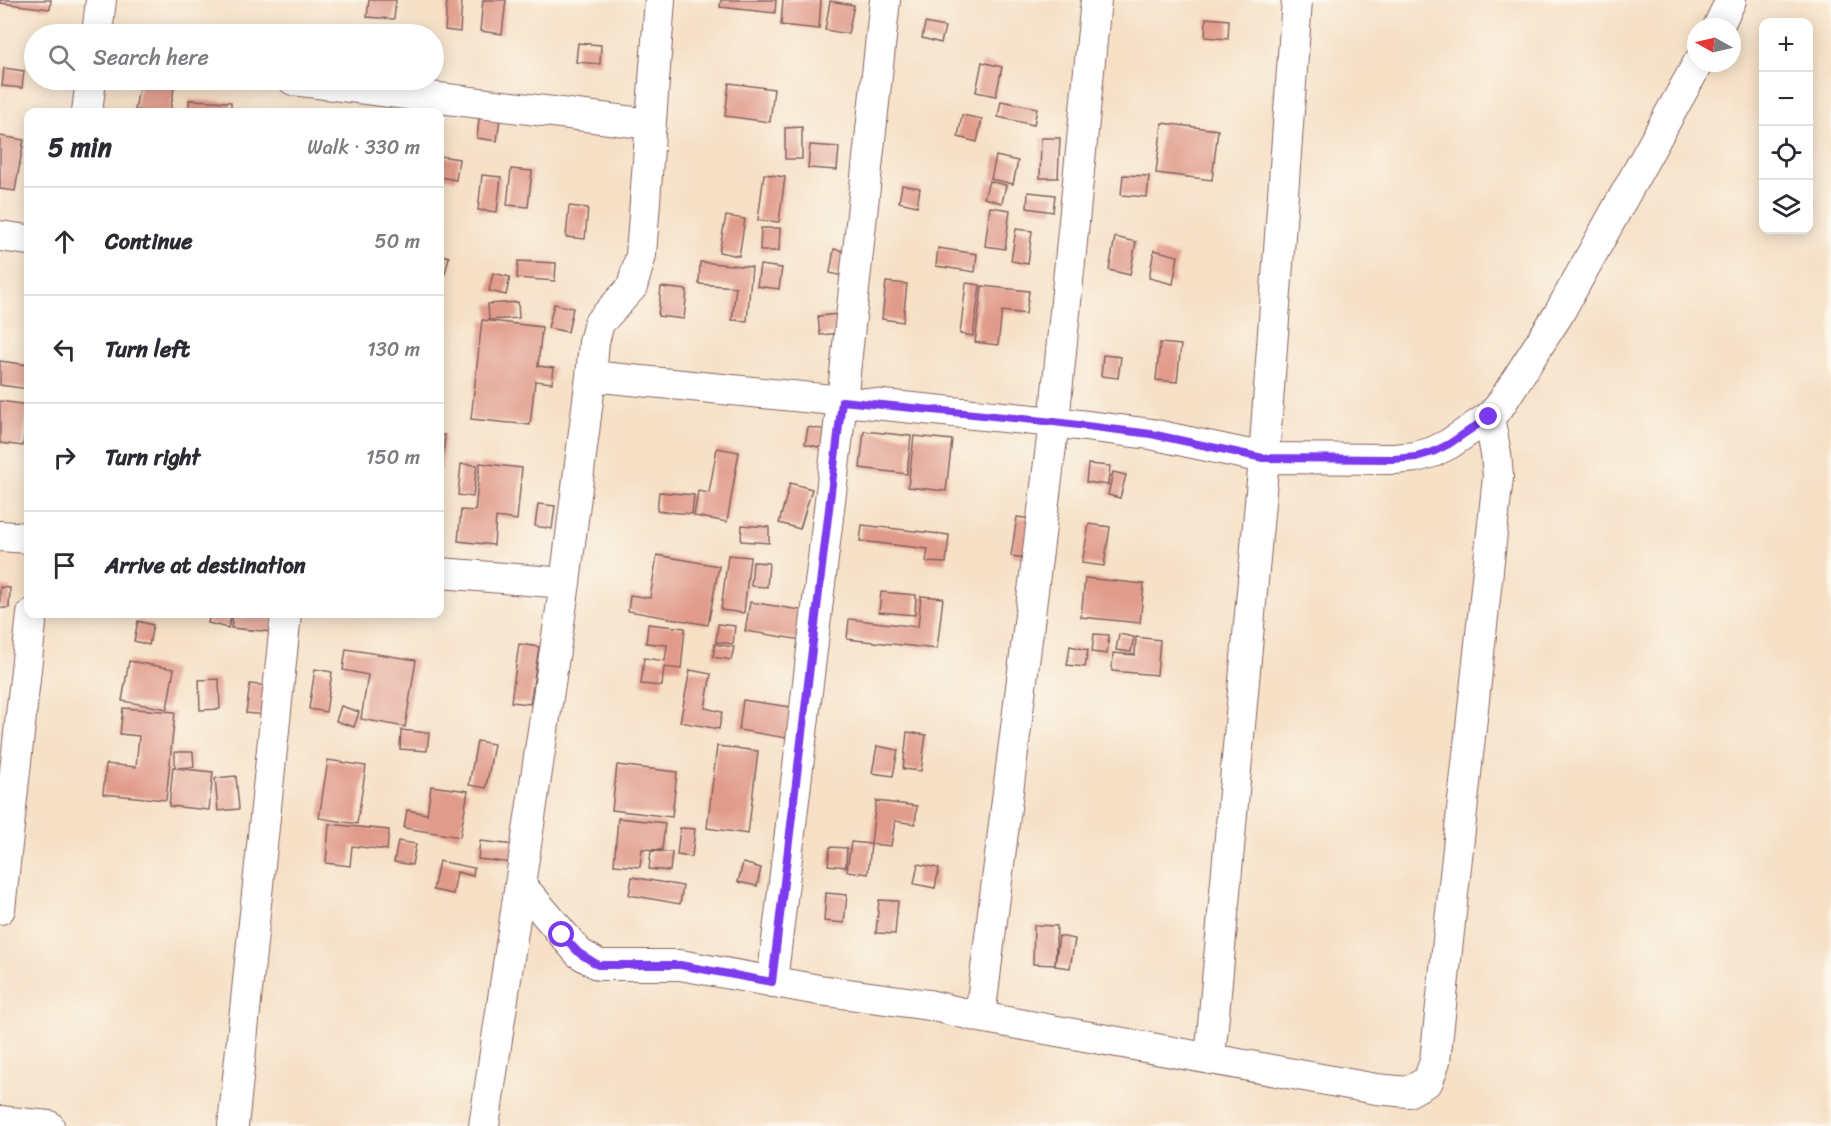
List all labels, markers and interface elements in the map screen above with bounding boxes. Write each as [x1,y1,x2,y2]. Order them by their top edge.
north arrow [1687,18,1741,72]
map controls [1759,18,1813,234]
button: + [1759,18,1813,72]
search box [24,24,444,90]
text: Search here [93,38,209,77]
icon: search [45,41,78,74]
button: − [1759,72,1813,126]
text: 5 min [48,124,112,170]
button: locate [1759,126,1813,180]
text: Walk · 330 m [307,130,420,165]
button: layers [1759,180,1813,234]
text: Continue [105,222,193,261]
text: 50 m [375,224,420,259]
icon: ahead [48,225,81,258]
text: Turn left [105,330,190,369]
text: 130 m [367,332,420,367]
icon: left [48,333,81,366]
route end [1475,403,1501,429]
text: Turn right [105,438,200,477]
text: 150 m [366,440,420,475]
icon: right [48,441,81,474]
text: Arrive at destination [105,546,306,585]
icon: arrive [48,549,81,582]
route start [548,921,574,947]

